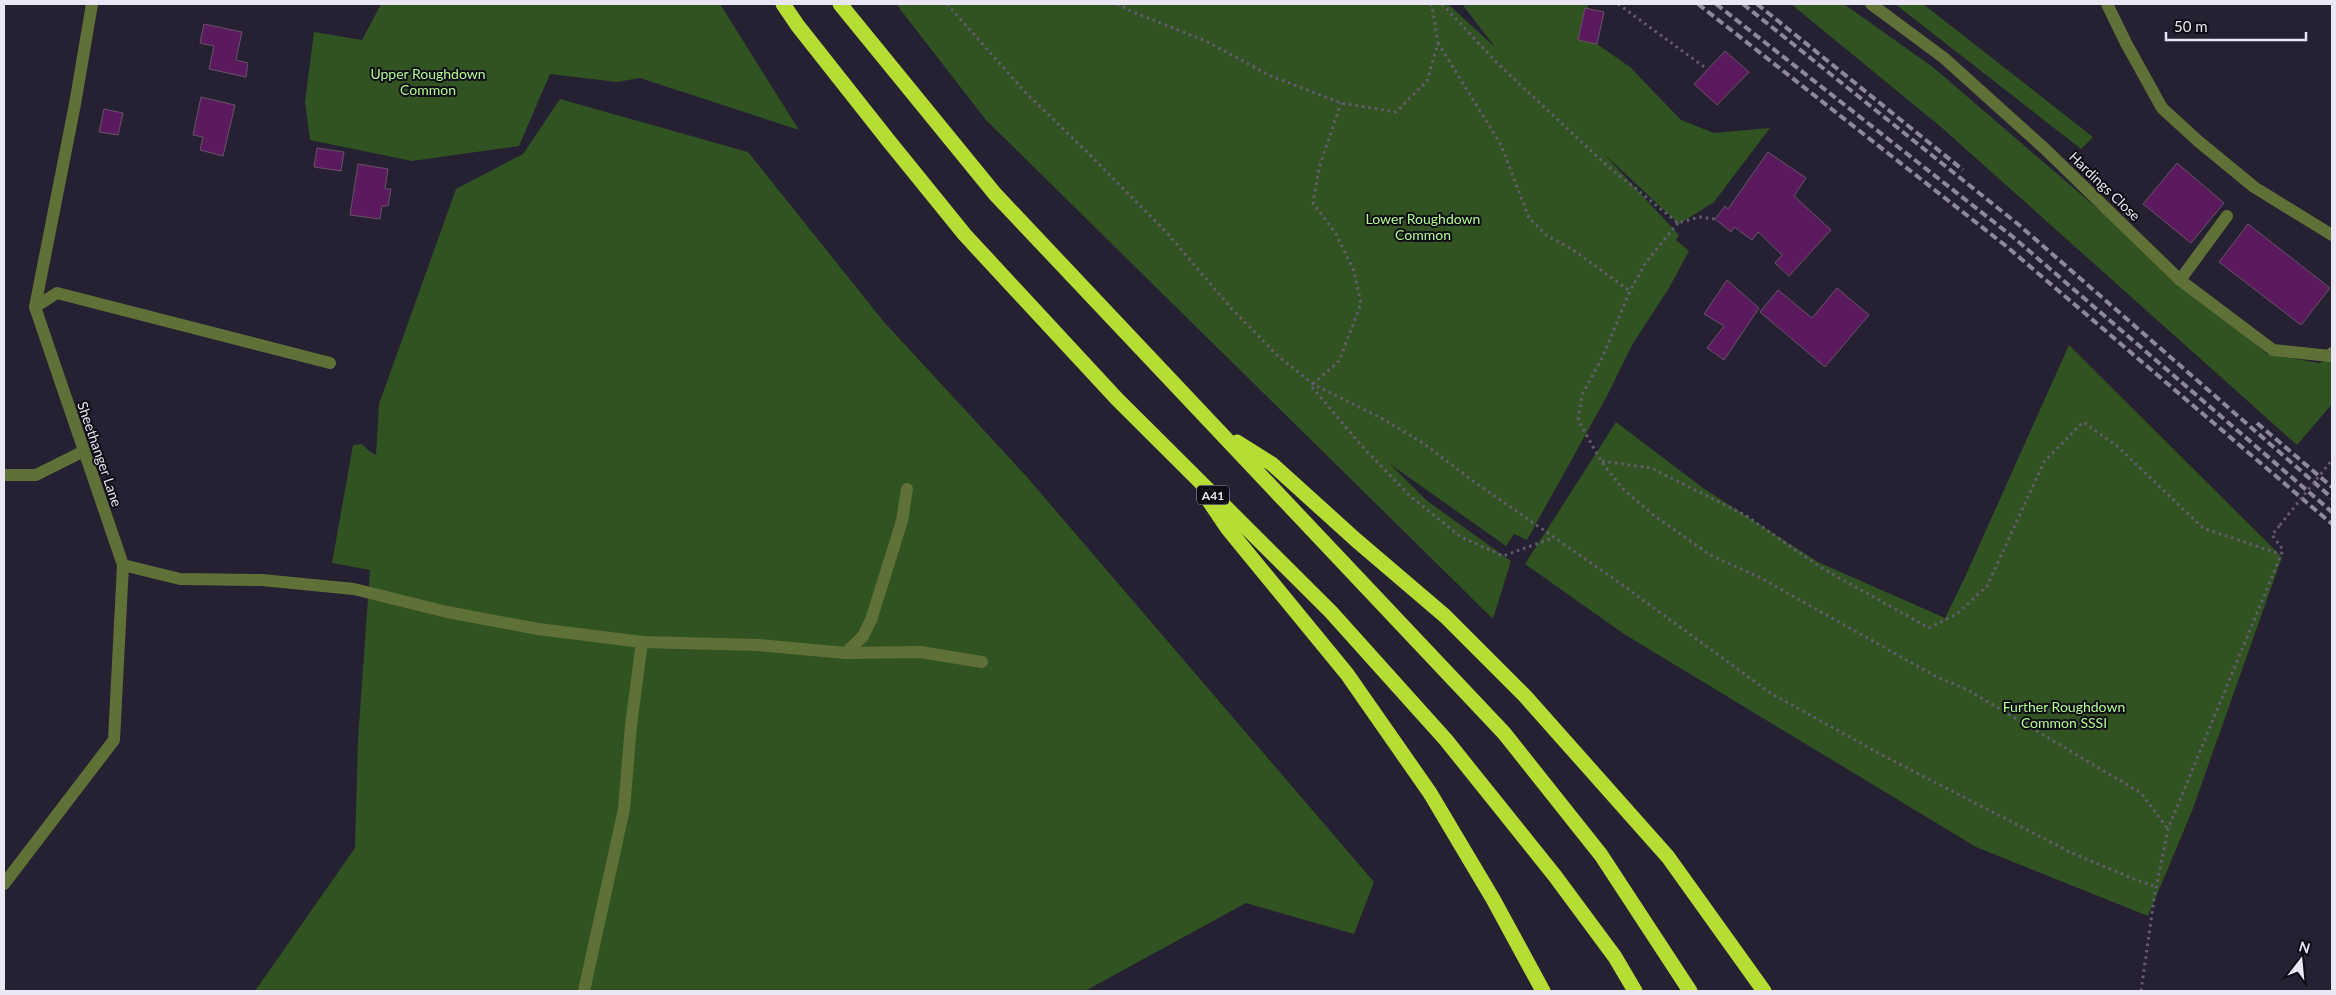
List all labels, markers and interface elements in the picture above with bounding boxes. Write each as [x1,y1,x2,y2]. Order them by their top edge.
scale bar [2166,10,2306,42]
text: 50 m [2174,17,2208,35]
park label: Upper Roughdown Common [370,65,486,98]
street label: Hardings Close [2066,148,2144,224]
park label: Lower Roughdown Common [1366,210,1480,243]
street label: Sheethanger Lane [74,399,126,509]
road number: A41 [1197,486,1229,504]
park label: Further Roughdown Common SSSI [2003,698,2125,731]
north arrow [2276,935,2326,985]
text: N [2297,937,2312,957]

